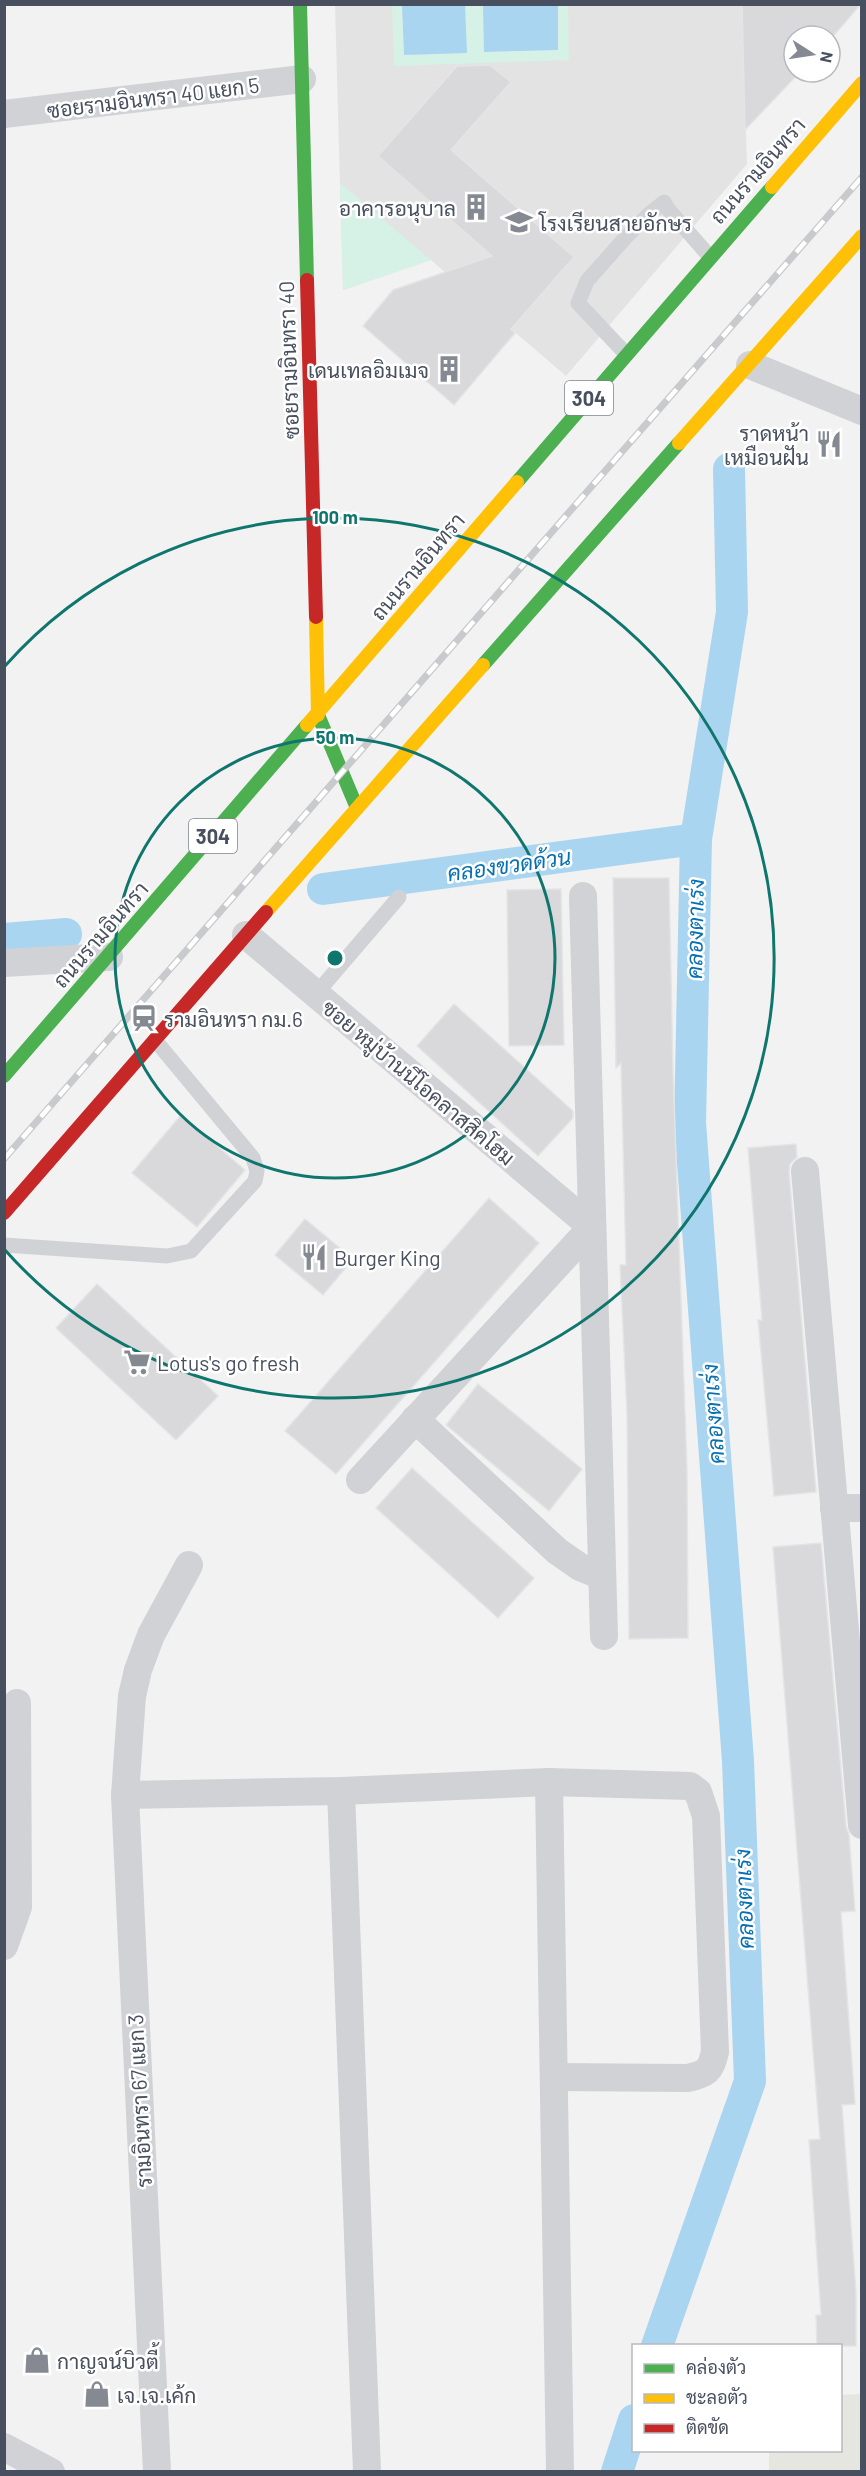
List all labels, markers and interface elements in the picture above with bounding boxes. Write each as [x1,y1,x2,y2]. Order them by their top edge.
north arrow [782,24,842,84]
text: N [817,50,838,64]
street label: ซอยรามอินทรา 40 แยก 5 [46,72,260,122]
street label: ถนนรามอินทรา [704,112,810,228]
building icon: อาคารอนุบาล [461,192,491,222]
place label: อาคารอนุบาล [339,195,456,223]
school or university icon: โรงเรียนสายอักษร [504,207,534,237]
place label: โรงเรียนสายอักษร [538,210,692,235]
street label: ซอยรามอินทรา 40 [273,281,303,439]
building icon: เดนเทลอิมเมจ [434,354,464,384]
place label: เดนเทลอิมเมจ [308,357,429,382]
road number: 304 [565,381,613,415]
place label: ราดหน้า เหมือนฝัน [724,420,809,469]
restaurant icon: ราดหน้า เหมือนฝัน [814,429,844,459]
text: 100 m [312,506,358,528]
street label: ถนนรามอินทรา [365,507,469,625]
text: 50 m [316,726,354,748]
road number: 304 [189,819,237,853]
water label: คลองขวดด้วน [446,842,572,886]
street label: ถนนรามอินทรา [47,876,153,992]
water label: คลองตาเร่ง [680,879,708,979]
centre of rings [325,948,345,968]
street label: ซอย หมู่บ้านนีโอคลาสสิคโฮม [315,994,520,1173]
station icon: รามอินทรา กม.6 [129,1003,159,1033]
place label: รามอินทรา กม.6 [164,1006,303,1031]
restaurant icon: Burger King [299,1242,329,1272]
place label: Burger King [334,1245,441,1270]
supermarket icon: Lotus's go fresh [122,1347,152,1377]
place label: Lotus's go fresh [157,1350,299,1375]
water label: คลองตาเร่ง [696,1363,728,1465]
water label: คลองตาเร่ง [728,1848,758,1950]
street label: รามอินทรา 67 แยก 3 [122,2014,156,2188]
place label: กาญจน์บิวตี้ [57,2342,160,2374]
legend [632,2344,842,2452]
shop icon: กาญจน์บิวตี้ [22,2345,52,2375]
text: คล่องตัว [686,2356,746,2378]
shop icon: เจ.เจ.เค้ก [82,2379,112,2409]
place label: เจ.เจ.เค้ก [117,2382,196,2407]
text: ชะลอตัว [686,2386,748,2408]
text: ติดขัด [686,2416,729,2438]

